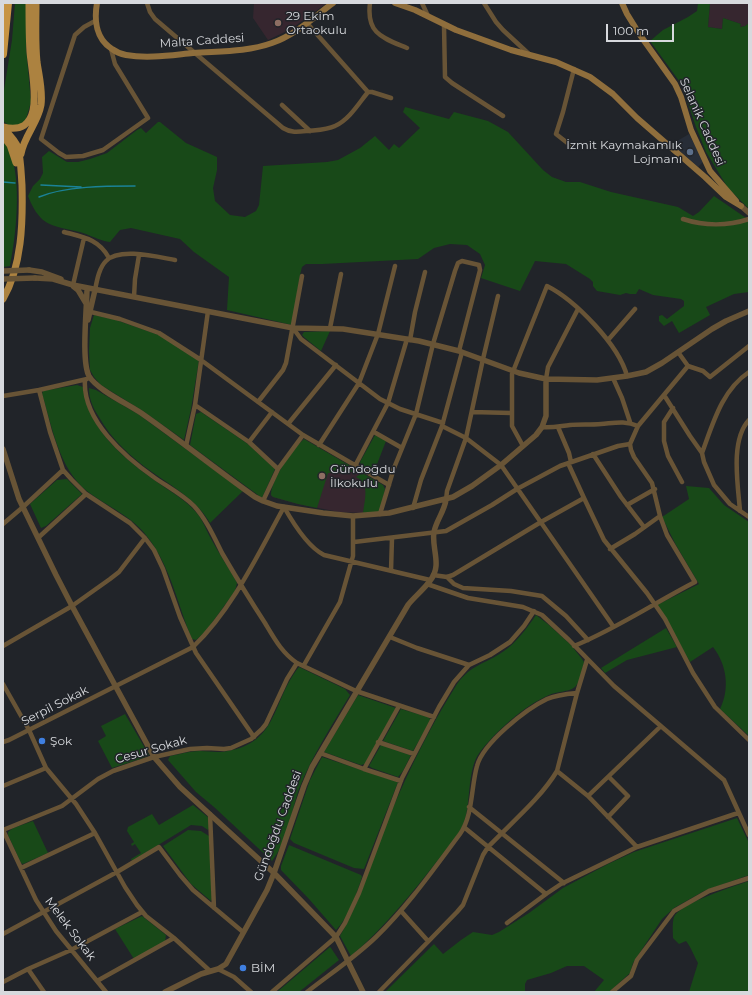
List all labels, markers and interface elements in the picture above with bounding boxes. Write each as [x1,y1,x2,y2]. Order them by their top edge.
place label: 29 Ekim Ortaokulu [286,9,347,37]
scale bar [608,16,676,42]
marker: 29 Ekim Ortaokulu [273,18,283,28]
text: 100 m [613,23,649,38]
street label: Malta Caddesi [159,31,245,51]
street label: Selanik Caddesi [676,76,728,168]
place label: İzmit Kaymakamlık Lojmanı [566,138,682,166]
marker: İzmit Kaymakamlık Lojmanı [685,147,695,157]
place label: Gündoğdu İlkokulu [330,462,396,490]
marker: Gündoğdu İlkokulu [317,471,327,481]
street label: Serpil Sokak [19,683,91,729]
street label: Cesur Sokak [114,733,188,767]
place label: Şok [50,734,72,748]
marker: Şok [37,736,47,746]
street label: Gündoğdu Caddesi [251,769,305,883]
street label: Melek Sokak [41,894,99,964]
place label: BİM [251,961,275,975]
marker: BİM [238,963,248,973]

